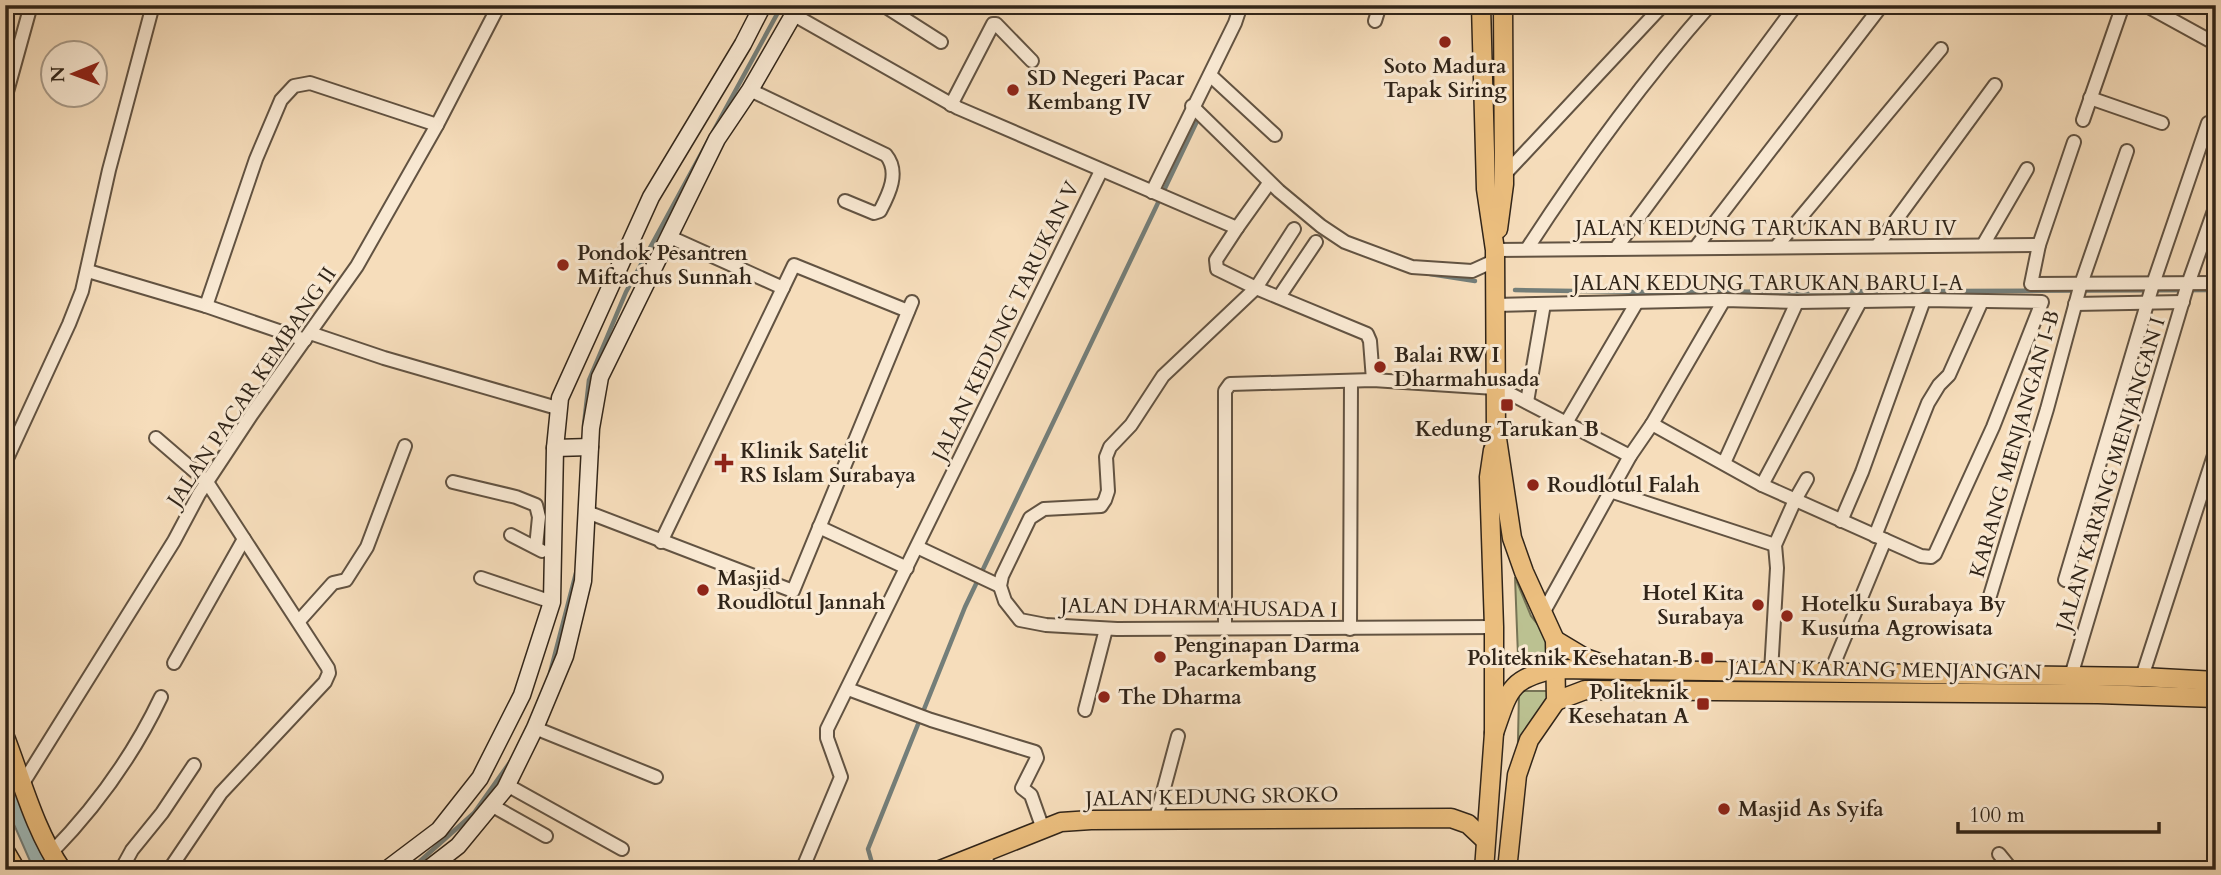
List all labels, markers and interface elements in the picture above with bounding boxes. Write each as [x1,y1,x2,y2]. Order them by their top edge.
marker: Soto Madura Tapak Siring [1437,34,1453,50]
north arrow [38,38,108,108]
place label: Soto Madura Tapak Siring [1383,52,1507,105]
place label: SD Negeri Pacar Kembang IV [1027,64,1185,117]
text: N [45,65,71,83]
marker: SD Negeri Pacar Kembang IV [1005,82,1021,98]
street label: JALAN KEDUNG TARUKAN V [924,176,1087,468]
street label: JALAN KEDUNG TARUKAN BARU IV [1572,214,1957,243]
place label: Pondok Pesantren Miftachus Sunnah [577,239,752,292]
marker: Pondok Pesantren Miftachus Sunnah [555,257,571,273]
street label: JALAN PACAR KEMBANG II [159,261,343,515]
street label: JALAN KEDUNG TARUKAN BARU I-A [1570,269,1963,298]
street label: KARANG MENJANGAN I-B [1963,307,2067,581]
street label: JALAN KARANG MENJANGAN I [2049,314,2173,637]
place label: Balai RW I Dharmahusada [1394,341,1540,394]
marker: Balai RW I Dharmahusada [1372,359,1388,375]
marker: Kedung Tarukan B [1499,397,1515,413]
place label: Kedung Tarukan B [1415,415,1599,444]
place label: Klinik Satelit RS Islam Surabaya [740,437,916,490]
marker: Klinik Satelit RS Islam Surabaya [714,453,734,473]
place label: Roudlotul Falah [1547,471,1700,500]
marker: Roudlotul Falah [1525,477,1541,493]
place label: Masjid Roudlotul Jannah [717,564,885,617]
place label: Hotel Kita Surabaya [1642,579,1745,632]
marker: Masjid Roudlotul Jannah [695,582,711,598]
place label: Hotelku Surabaya By Kusuma Agrowisata [1801,590,2006,643]
street label: JALAN DHARMAHUSADA I [1057,591,1338,625]
marker: Hotel Kita Surabaya [1750,597,1766,613]
marker: Hotelku Surabaya By Kusuma Agrowisata [1779,608,1795,624]
place label: Penginapan Darma Pacarkembang [1174,631,1360,684]
place label: Politeknik Kesehatan B [1467,644,1693,673]
marker: Penginapan Darma Pacarkembang [1152,649,1168,665]
marker: Politeknik Kesehatan B [1699,650,1715,666]
street label: JALAN KARANG MENJANGAN [1725,653,2042,687]
place label: Politeknik Kesehatan A [1568,678,1689,731]
place label: The Dharma [1118,683,1242,712]
marker: The Dharma [1096,689,1112,705]
marker: Politeknik Kesehatan A [1695,696,1711,712]
street label: JALAN KEDUNG SROKO [1082,780,1339,814]
scale bar [1958,791,2160,835]
place label: Masjid As Syifa [1738,795,1884,824]
marker: Masjid As Syifa [1716,801,1732,817]
text: 100 m [1969,801,2025,830]

